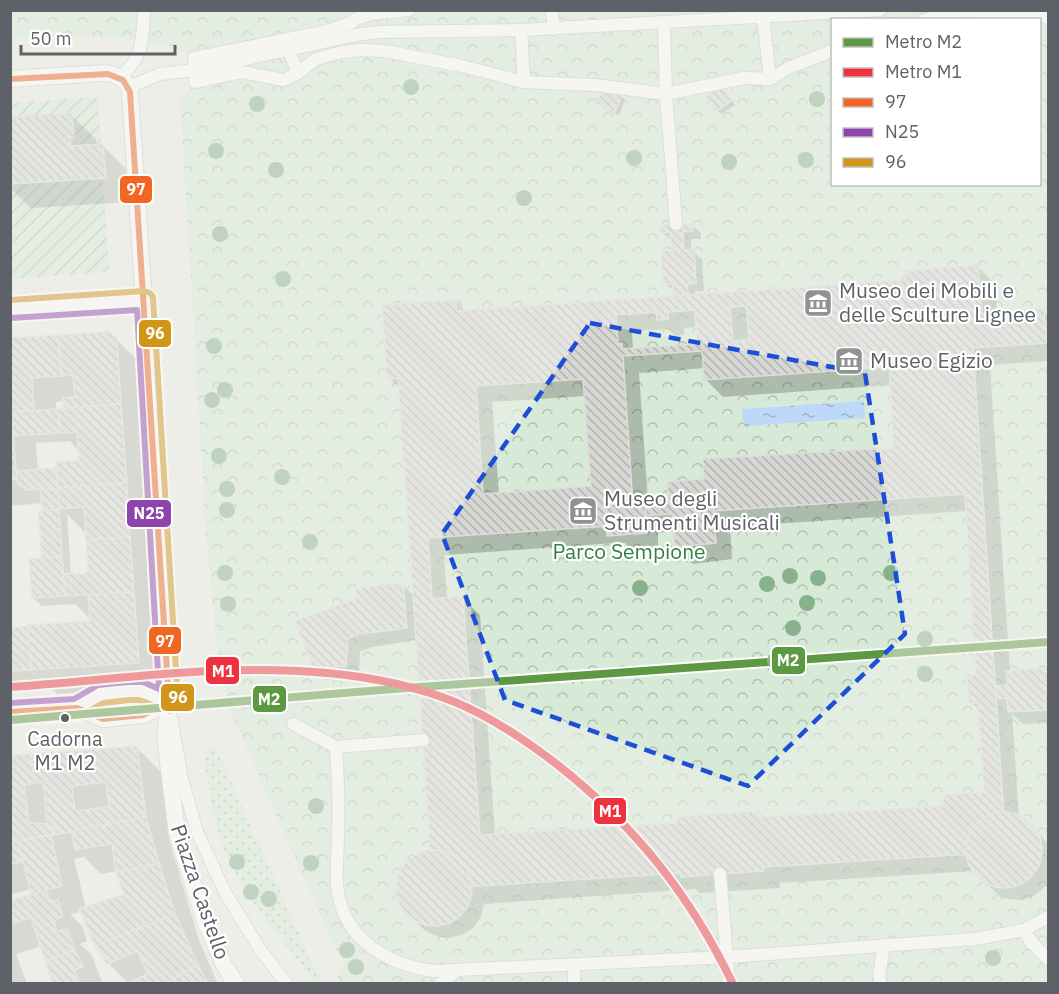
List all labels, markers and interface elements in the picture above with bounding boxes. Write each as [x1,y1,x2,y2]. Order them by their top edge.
scale bar [21,18,176,56]
legend [831,18,1041,186]
text: 50 m [30,27,72,50]
text: Metro M2 [885,30,962,53]
text: Metro M1 [885,60,962,83]
text: 97 [885,90,907,113]
text: N25 [885,120,919,143]
text: 96 [885,150,907,173]
line badge: 97 [119,175,153,204]
text: 97 [126,179,146,199]
place label: Museo dei Mobili e delle Sculture Lignee [839,276,1036,328]
museum icon: Museo dei Mobili e delle Sculture Lignee [802,287,834,319]
line badge: 96 [138,319,172,348]
text: 96 [145,323,165,343]
museum icon: Museo Egizio [833,345,865,377]
place label: Museo Egizio [870,346,993,374]
place label: Museo degli Strumenti Musicali [604,484,780,536]
museum icon: Museo degli Strumenti Musicali [567,495,599,527]
line badge: N25 [126,499,172,528]
text: N25 [134,503,165,523]
park label: Parco Sempione [552,537,706,565]
line badge: 97 [148,626,182,655]
text: 97 [155,631,175,651]
line badge: M2 [771,646,806,675]
text: M2 [777,650,799,670]
line badge: M1 [205,656,240,685]
text: M1 [212,661,235,681]
line badge: 96 [160,683,195,712]
line badge: M2 [252,685,287,713]
text: 96 [168,687,188,707]
text: M2 [258,689,280,709]
marker: Cadorna M1 M2 [59,712,71,724]
place label: Cadorna M1 M2 [27,725,103,776]
line badge: M1 [593,797,627,825]
text: M1 [599,801,622,821]
street label: Piazza Castello [165,820,237,963]

